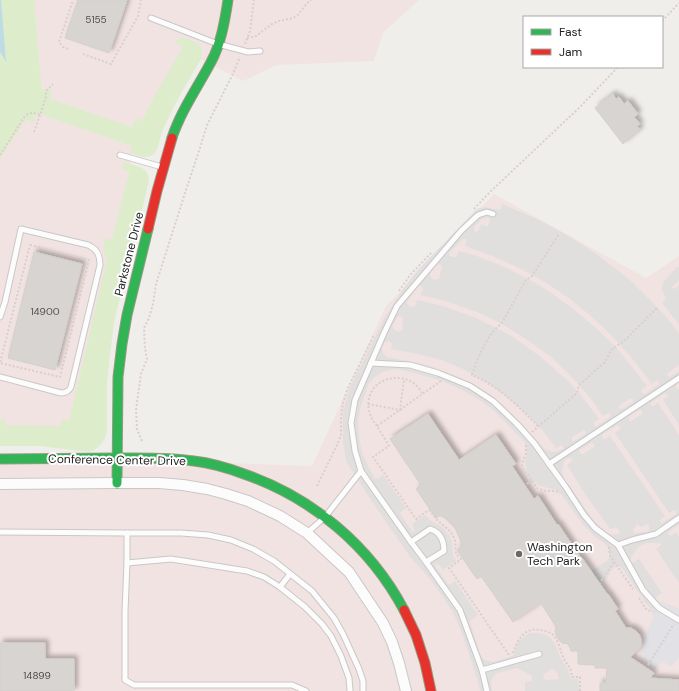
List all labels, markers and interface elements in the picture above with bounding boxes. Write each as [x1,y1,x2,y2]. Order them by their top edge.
house number: 5155 [85,13,107,26]
legend [523,16,663,68]
text: Fast [559,24,582,40]
text: Jam [559,44,582,60]
street label: Parkstone Drive [111,210,147,298]
house number: 14900 [30,305,60,318]
street label: Conference Center Drive [48,451,186,469]
place label: Washington Tech Park [527,539,593,569]
marker: Washington Tech Park [514,549,524,559]
house number: 14899 [23,669,51,682]

